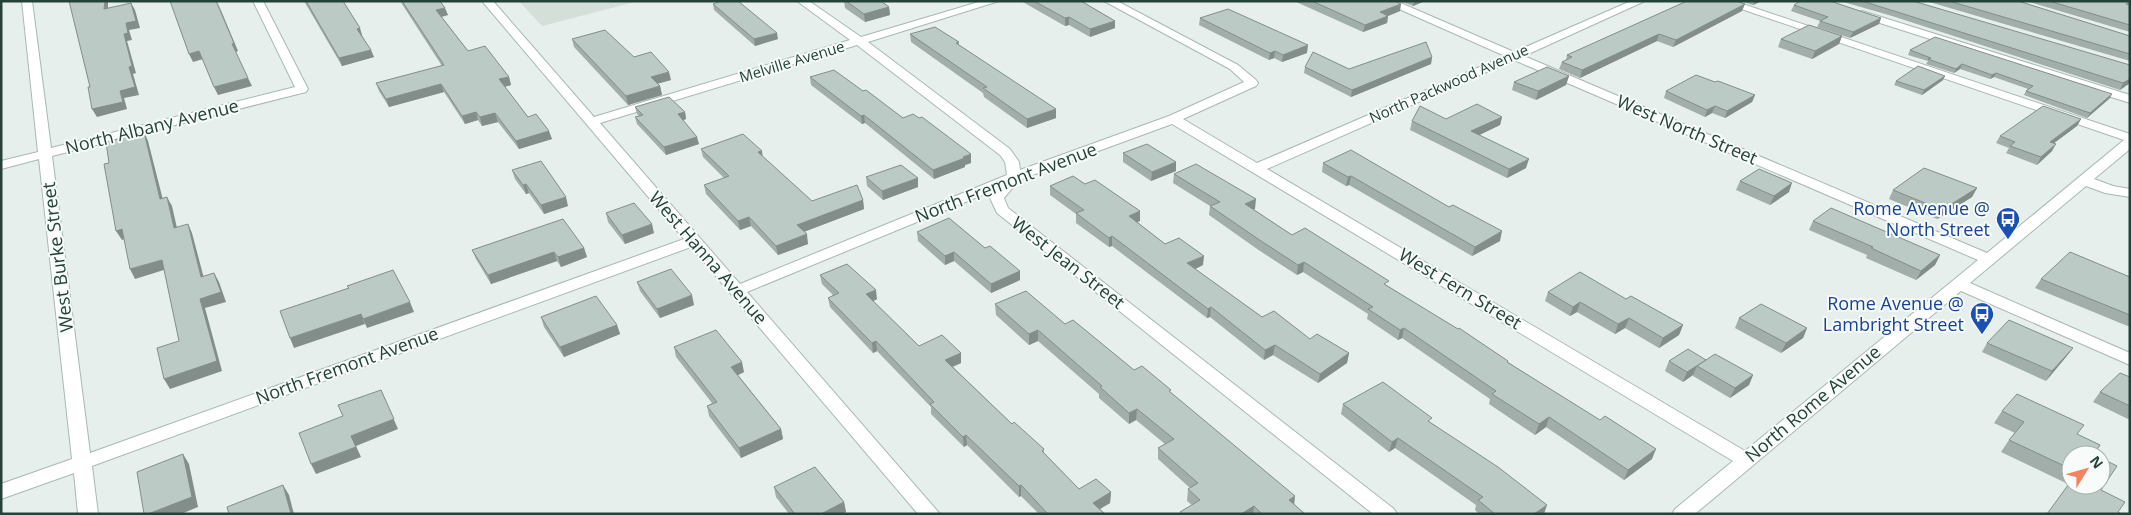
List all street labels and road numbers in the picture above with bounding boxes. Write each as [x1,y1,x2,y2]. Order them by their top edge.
street label: Melville Avenue [737,36,847,87]
street label: North Packwood Avenue [1366,39,1531,127]
street label: West North Street [1613,89,1761,170]
street label: North Albany Avenue [62,93,241,159]
street label: North Fremont Avenue [911,136,1100,228]
street label: West Burke Street [36,181,78,333]
street label: West Hanna Avenue [644,186,773,329]
street label: West Jean Street [1007,210,1130,314]
street label: West Fern Street [1395,242,1526,334]
street label: North Fremont Avenue [252,321,441,409]
street label: North Rome Avenue [1740,339,1885,467]

